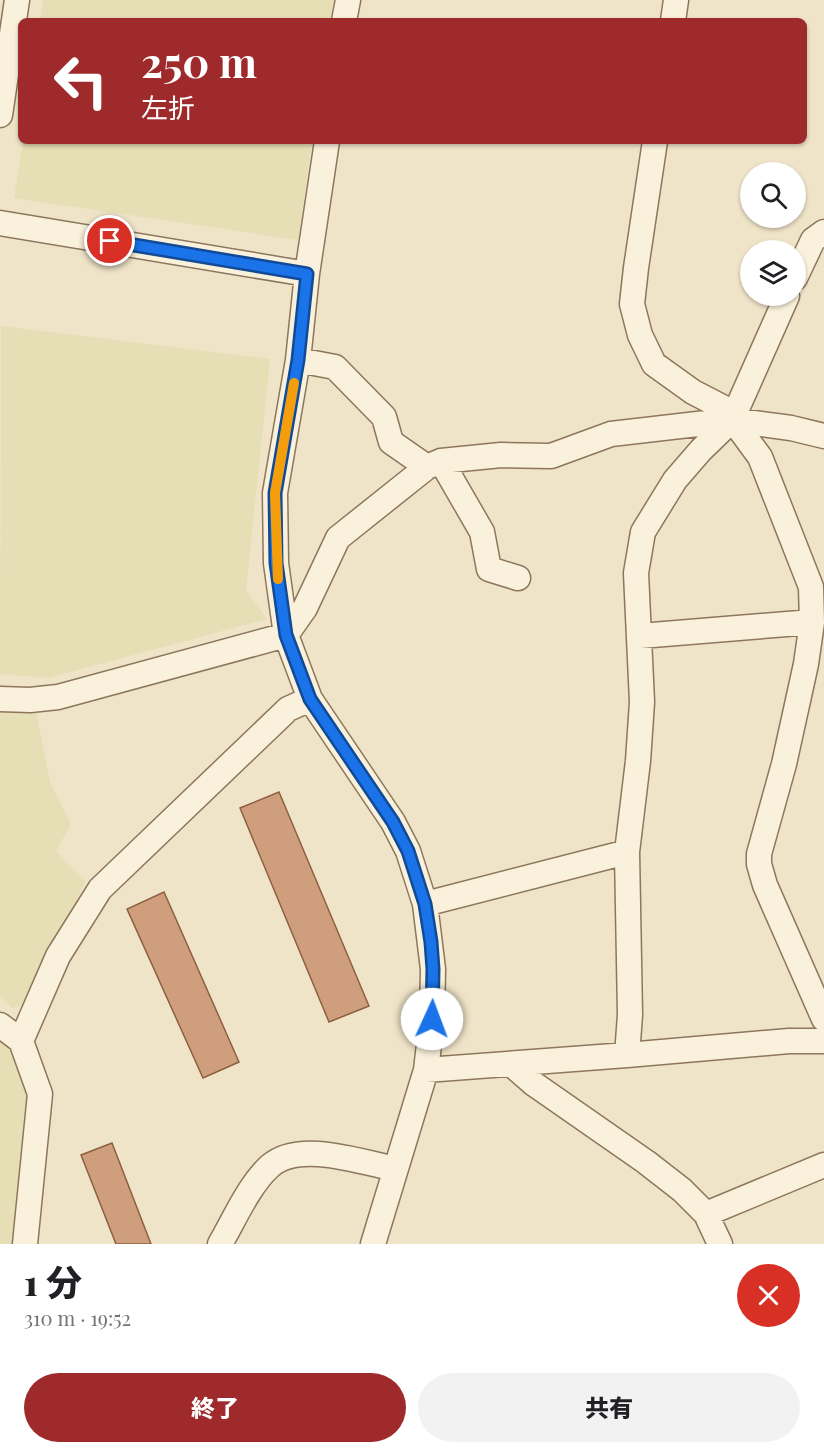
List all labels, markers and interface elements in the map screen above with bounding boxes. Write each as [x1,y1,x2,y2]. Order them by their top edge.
text: 250 m [141,33,257,89]
icon: left [42,42,120,120]
text: 左折 [141,89,195,125]
map controls [740,162,806,306]
button: search [740,162,806,228]
pin [84,215,135,266]
icon: arrive [93,224,126,257]
button: layers [740,240,806,306]
position arrow [400,987,464,1051]
text: 1 分 [24,1257,82,1305]
button: close [737,1264,800,1327]
text: 310 m · 19:52 [24,1304,131,1331]
button: 終了 [24,1373,406,1442]
button: 共有 [418,1373,800,1442]

